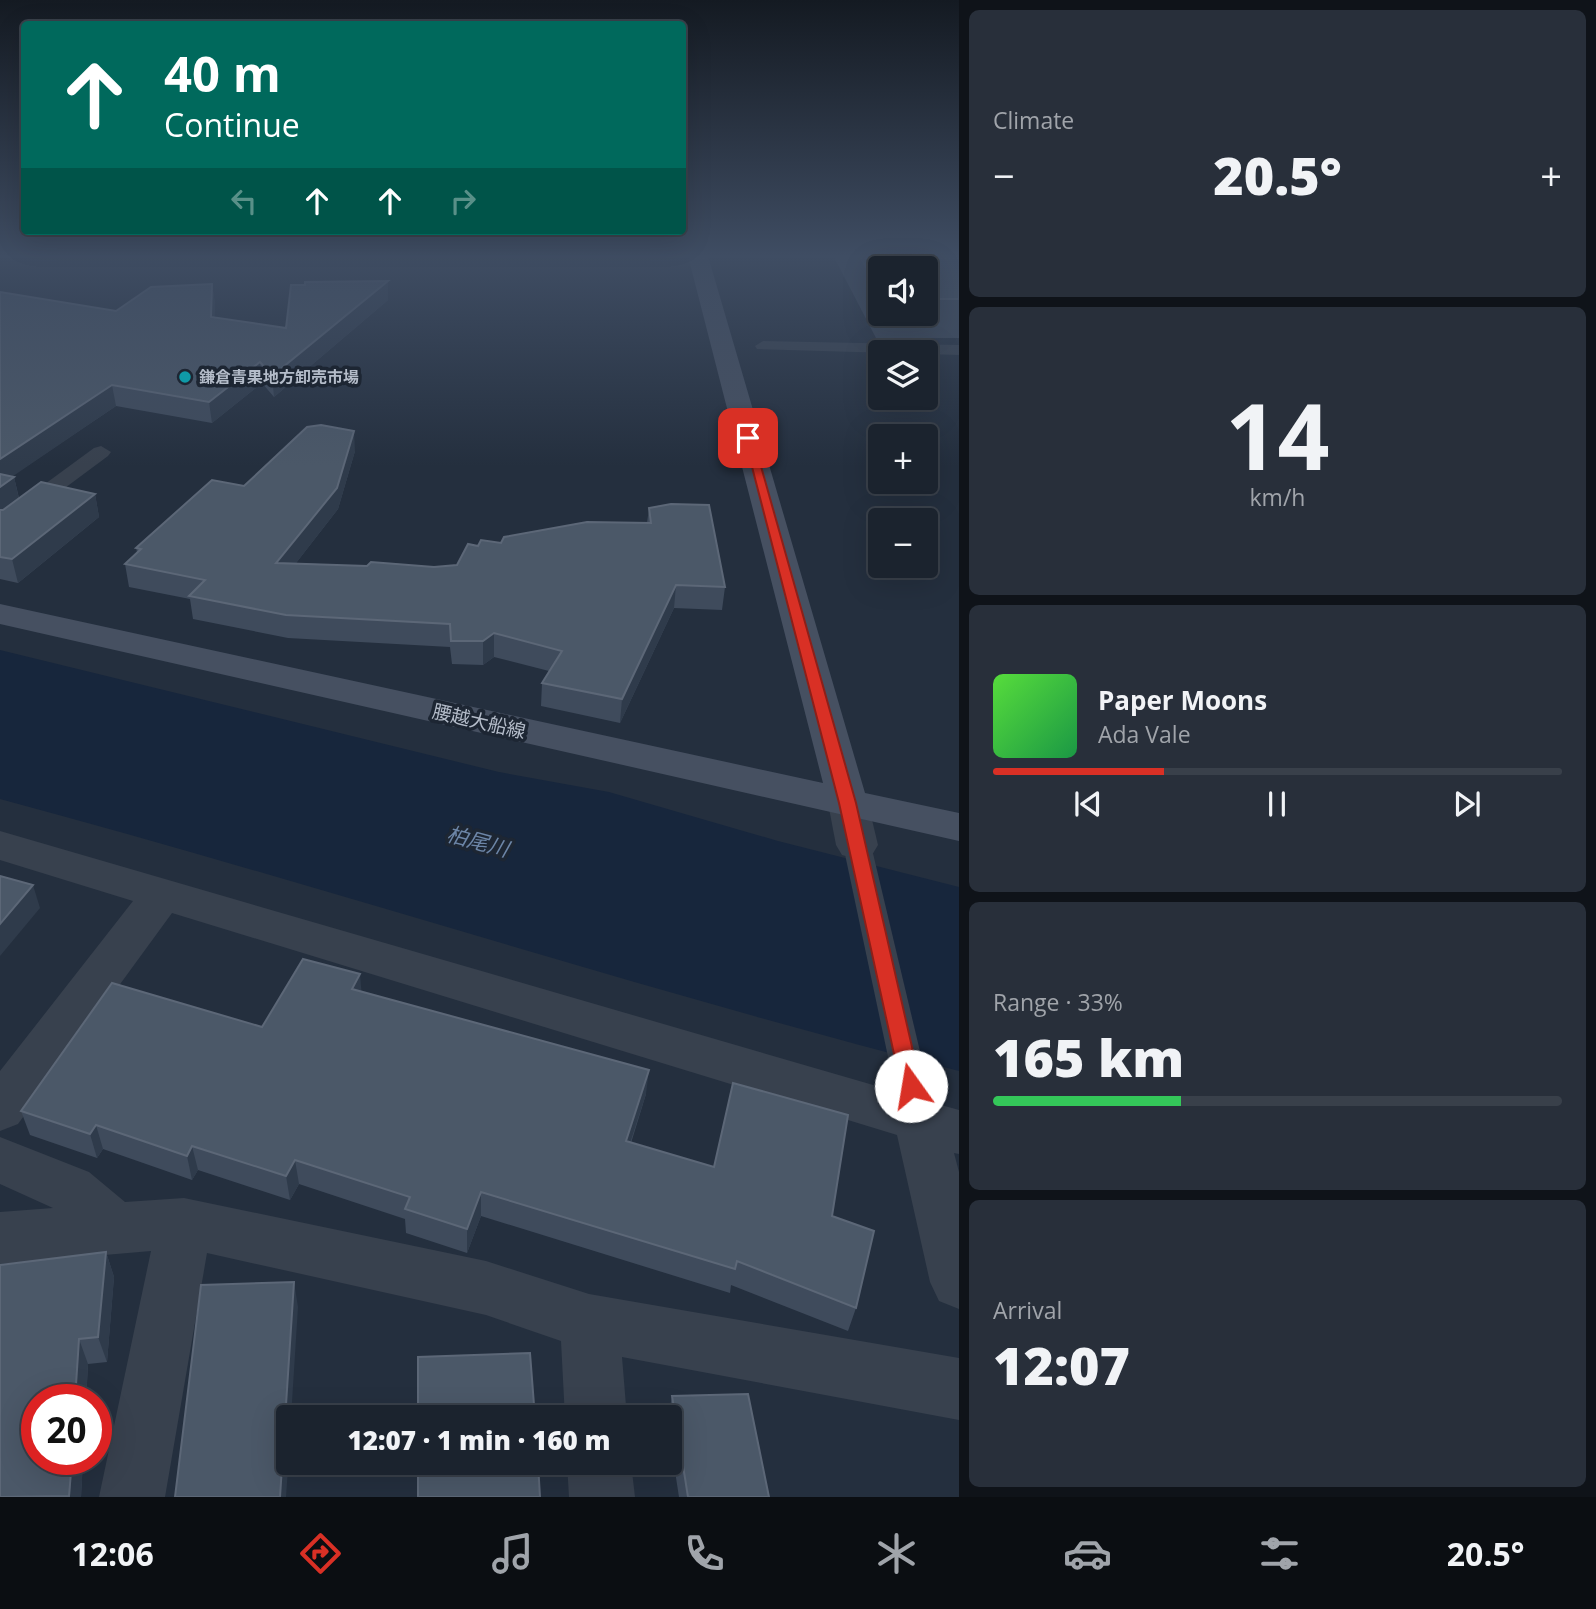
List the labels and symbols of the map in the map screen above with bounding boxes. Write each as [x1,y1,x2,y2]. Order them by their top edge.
place label: 鎌倉青果地方卸売市場 [199,366,359,388]
marker: 鎌倉青果地方卸売市場 [177,369,193,385]
pin [718,408,778,468]
street label: 腰越大船線 [430,698,528,744]
water label: 柏尾川 [444,819,514,863]
position arrow [874,1049,948,1123]
speed limit sign: 20 [21,1384,112,1475]

